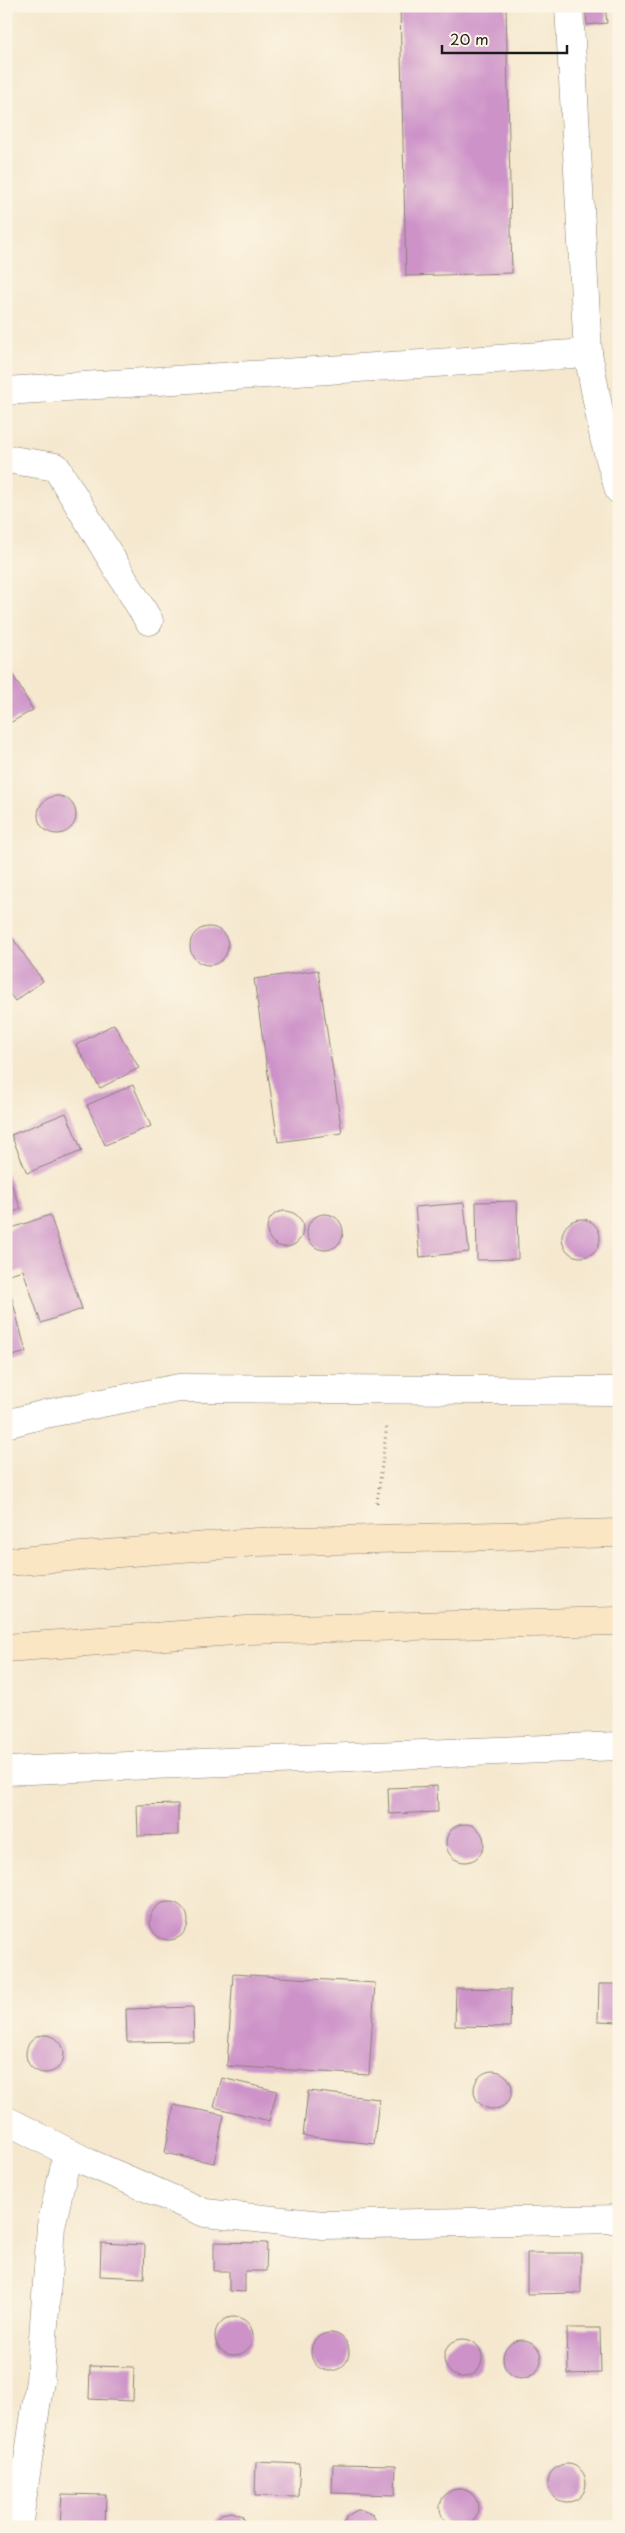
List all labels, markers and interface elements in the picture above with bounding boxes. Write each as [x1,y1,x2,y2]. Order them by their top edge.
scale bar [442,22,568,54]
text: 20 m [450,27,489,50]

